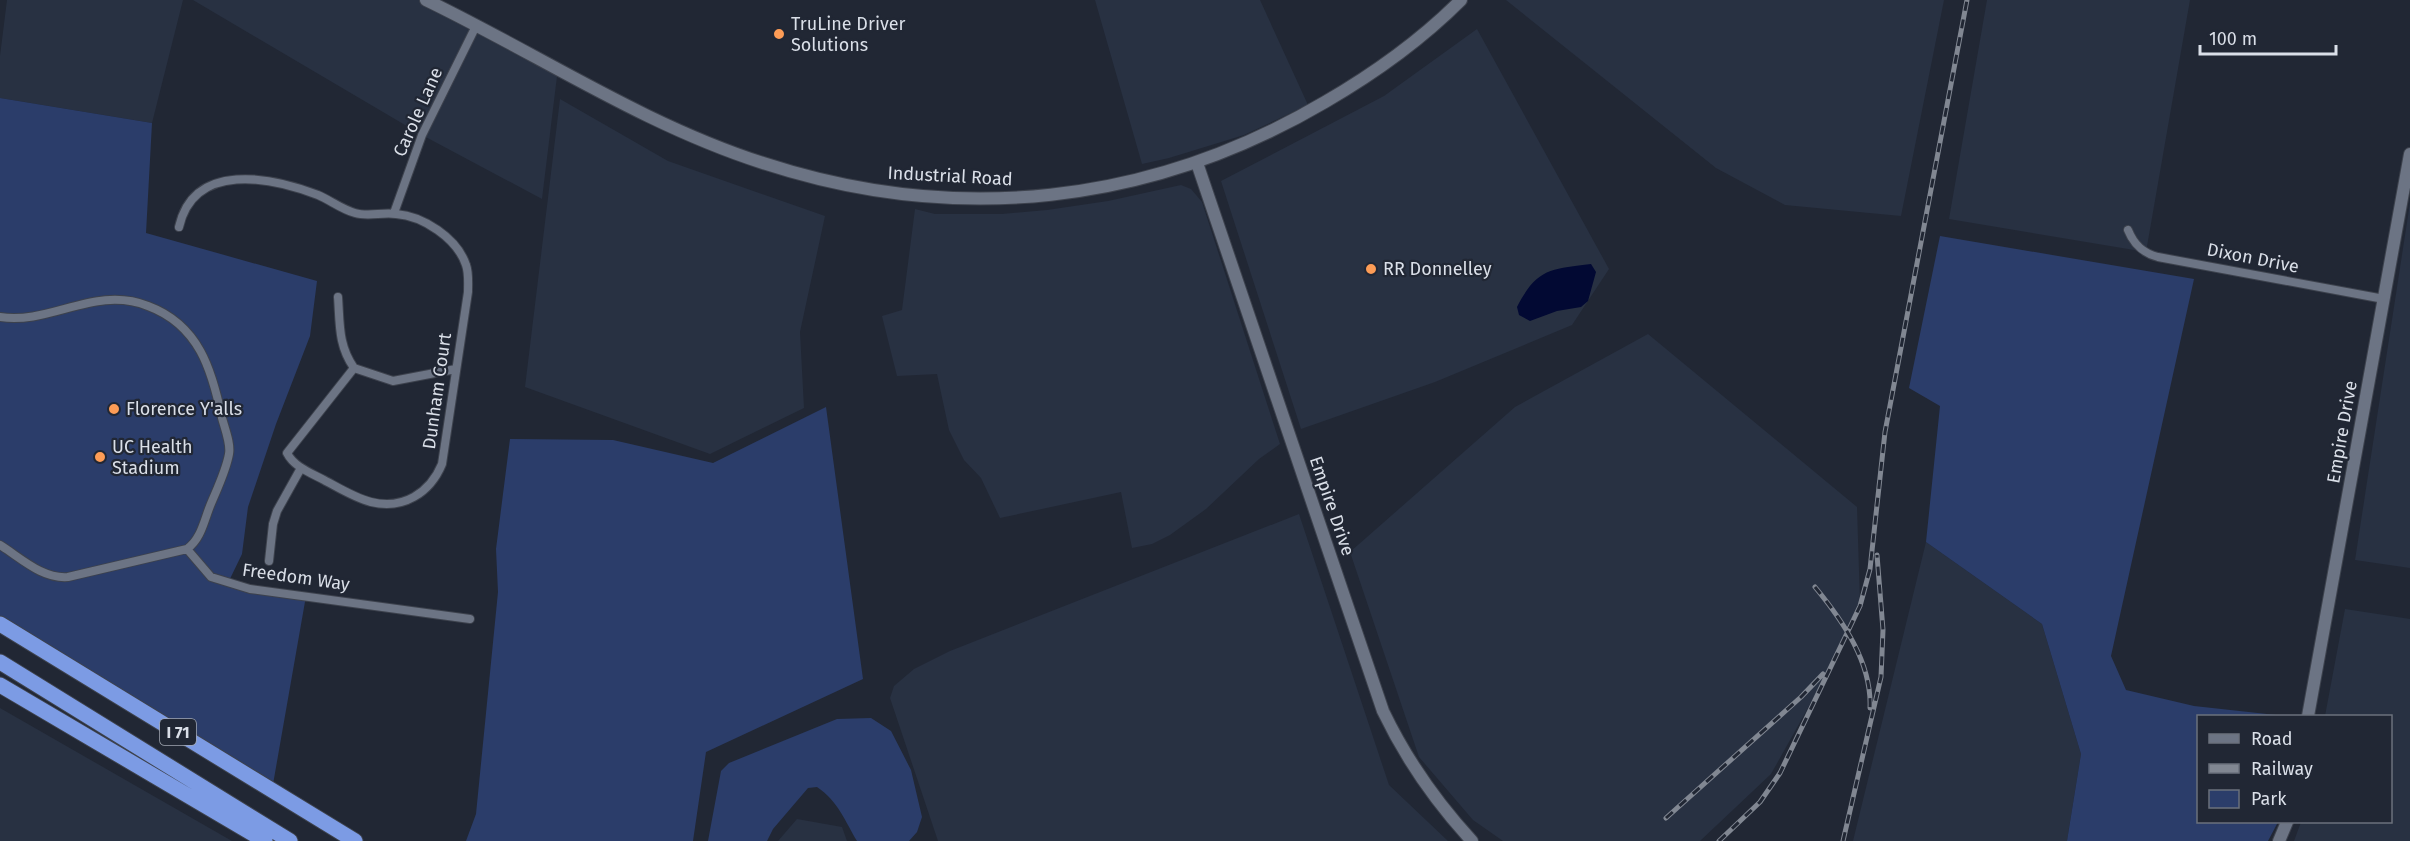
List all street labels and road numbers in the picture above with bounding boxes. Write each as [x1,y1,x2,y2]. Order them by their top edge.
street label: Carole Lane [389,64,447,160]
street label: Industrial Road [887,162,1013,190]
street label: Dixon Drive [2205,238,2301,278]
street label: Dunham Court [418,331,456,451]
street label: Empire Drive [2322,379,2362,485]
street label: Empire Drive [1305,453,1359,559]
street label: Freedom Way [241,559,351,595]
road number: I 71 [160,719,196,745]

